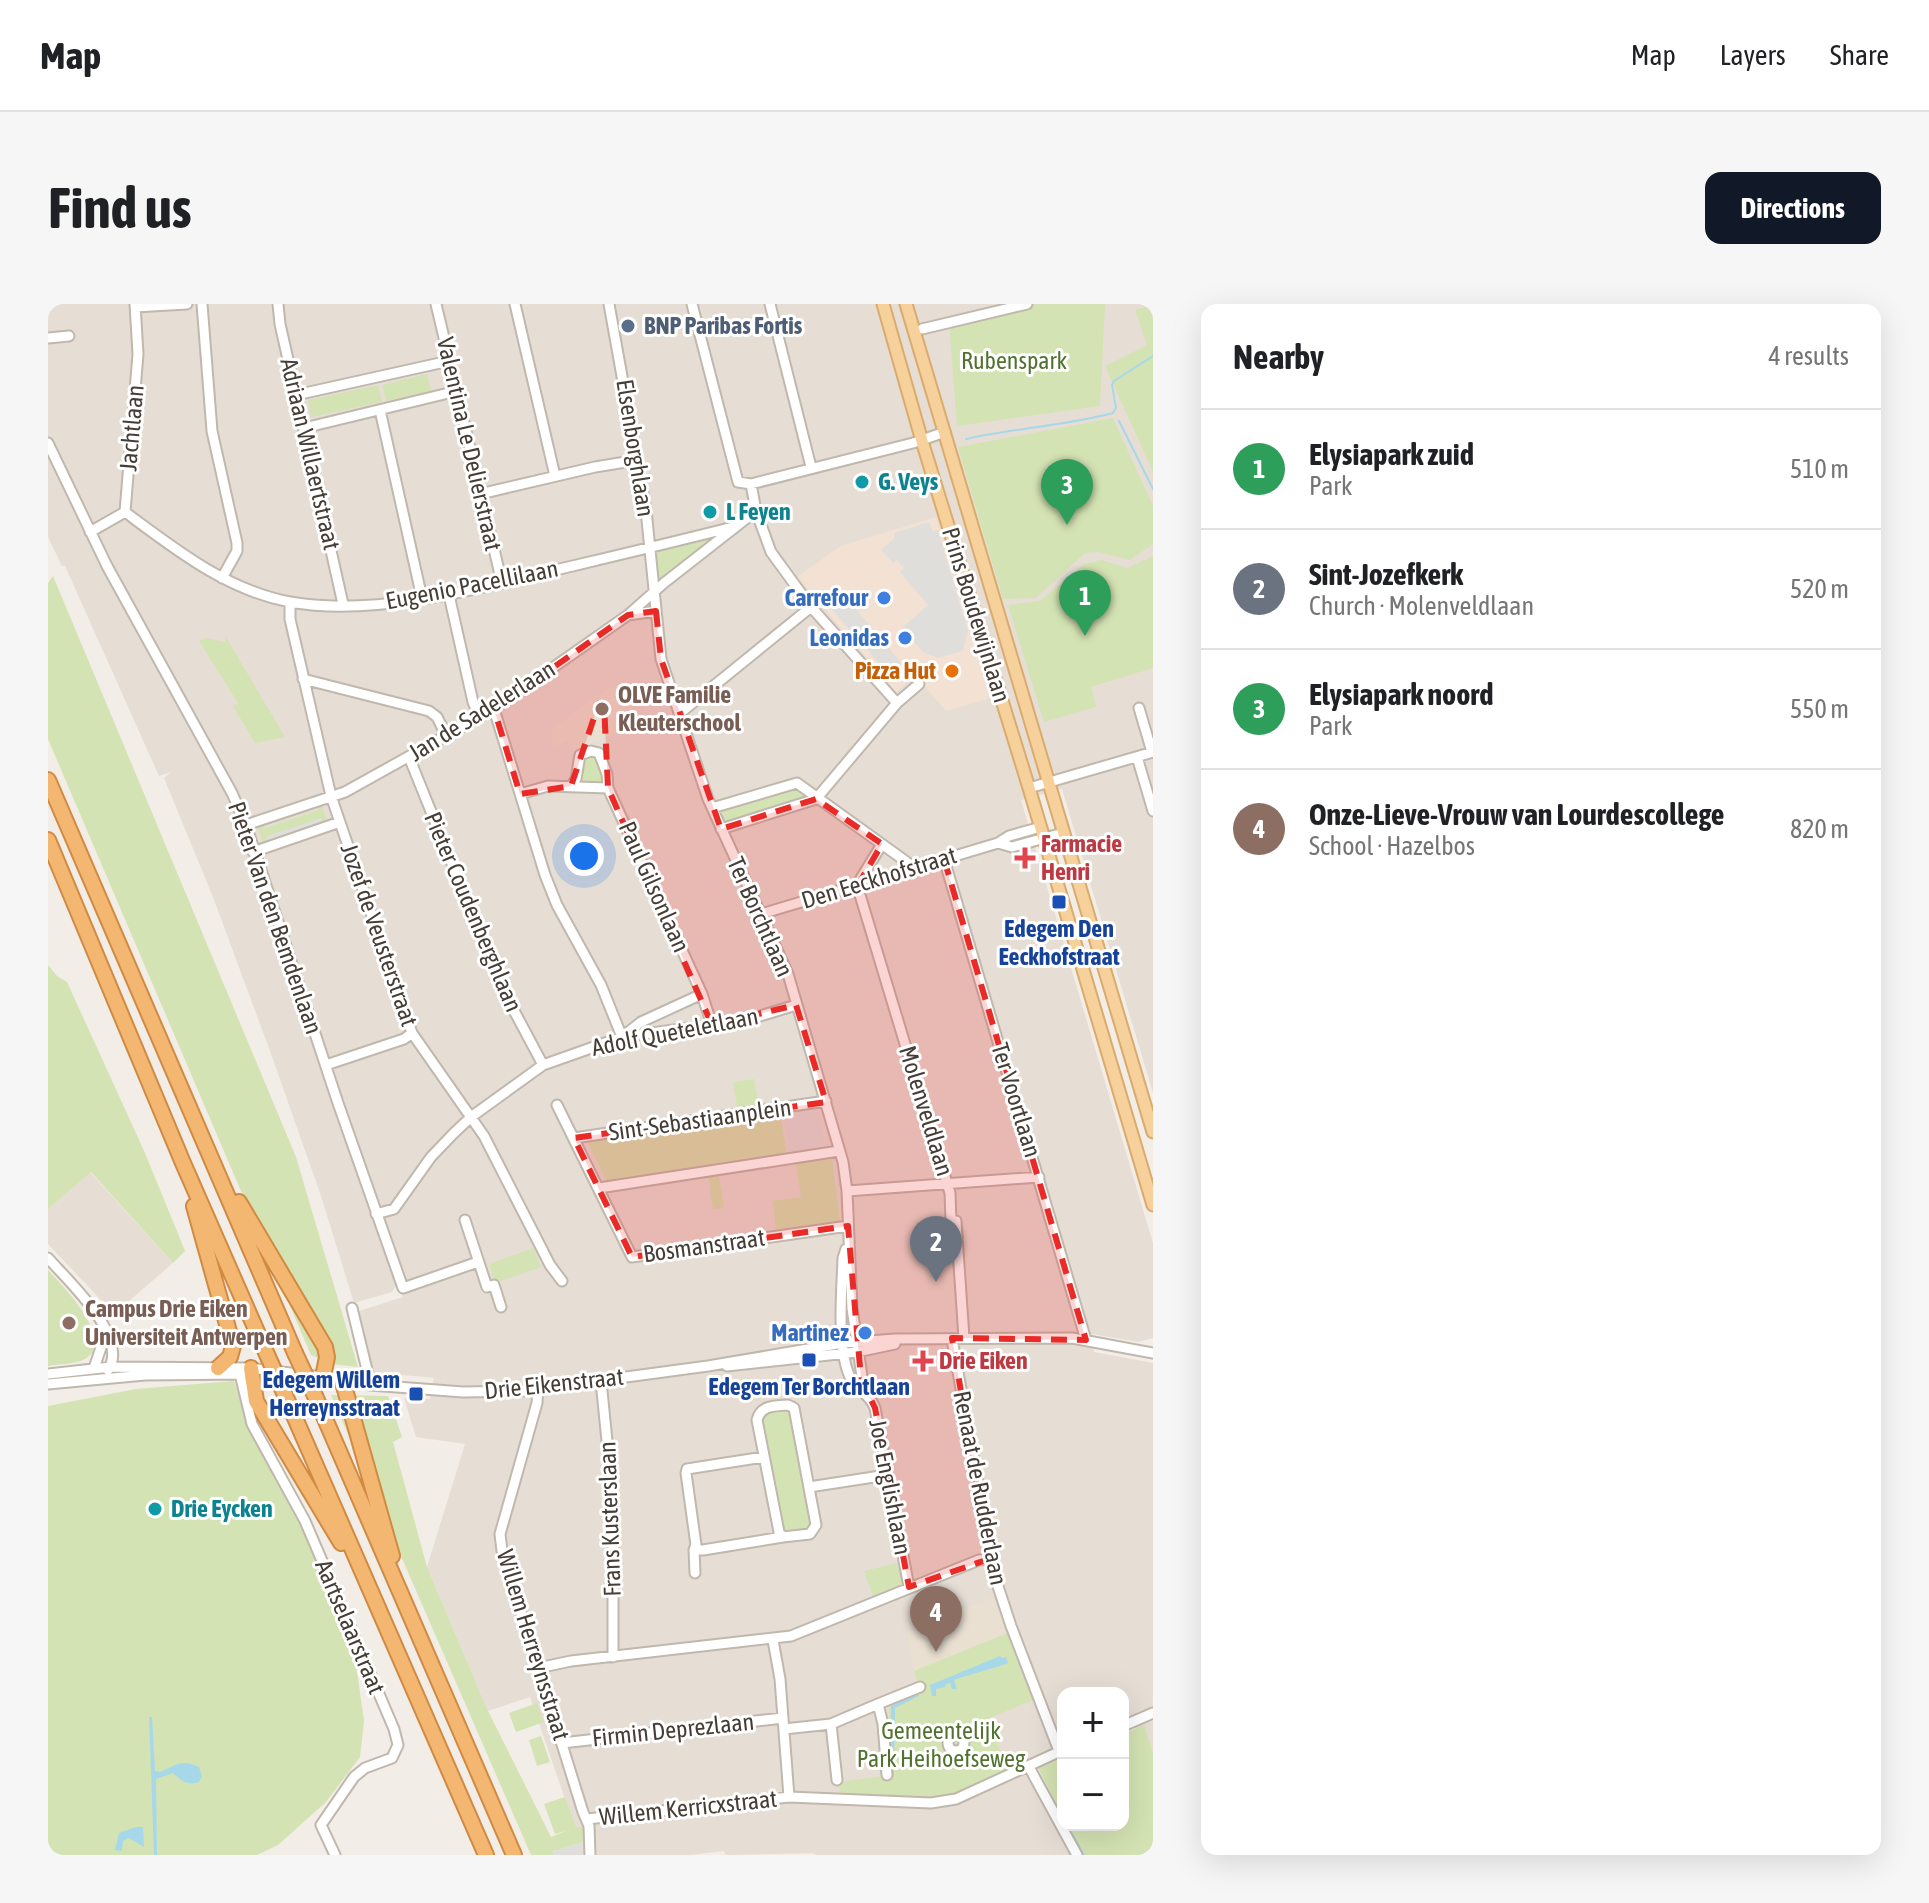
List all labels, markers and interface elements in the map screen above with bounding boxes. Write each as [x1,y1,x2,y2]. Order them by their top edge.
text: Map [40,34,101,77]
text: Map [1631,39,1676,71]
text: Layers [1720,39,1786,71]
text: Share [1830,39,1889,71]
button: Directions [1705,172,1881,244]
text: Find us [48,176,192,240]
place label: BNP Paribas Fortis [644,312,803,339]
marker: BNP Paribas Fortis [619,317,637,335]
street label: Valentina Le Delierstraat [432,335,507,553]
text: Nearby [1233,337,1324,376]
text: 4 results [1768,341,1849,371]
park label: Rubenspark [961,347,1068,374]
street label: Adriaan Willaertstraat [275,356,346,552]
street label: Elsenborghlaan [611,377,660,519]
street label: Jachtlaan [114,384,149,472]
text: Elysiapark zuid [1309,437,1474,471]
text: 1 [1253,454,1265,484]
text: 510 m [1790,454,1849,484]
pin: 3 [1041,459,1093,525]
place label: G. Veys [878,468,939,495]
text: Park [1309,471,1352,501]
marker: G. Veys [853,473,871,491]
place label: L Feyen [726,498,791,525]
marker: L Feyen [701,503,719,521]
street label: Prins Boudewijnlaan [937,524,1016,706]
street label: Eugenio Pacellilaan [383,555,560,614]
text: Sint-Jozefkerk [1309,557,1463,591]
pin: 1 [1059,570,1111,636]
text: 2 [1253,574,1265,604]
text: 520 m [1790,574,1849,604]
place label: Carrefour [784,584,869,611]
marker: Carrefour [875,589,893,607]
text: Church · Molenveldlaan [1309,591,1534,621]
place label: Leonidas [809,624,890,651]
marker: Leonidas [896,629,914,647]
street label: Jan de Sadelerlaan [404,655,560,766]
place label: Pizza Hut [855,657,936,684]
marker: Pizza Hut [943,662,961,680]
text: Elysiapark noord [1309,677,1493,711]
place label: OLVE Familie Kleuterschool [618,681,742,736]
text: 3 [1253,694,1265,724]
text: 550 m [1790,694,1849,724]
marker: OLVE Familie Kleuterschool [593,700,611,718]
text: Park [1309,711,1352,741]
text: Onze-Lieve-Vrouw van Lourdescollege [1309,797,1724,831]
street label: Pieter Van den Bemdenlaan [223,798,328,1037]
street label: Pieter Coudenberghlaan [419,808,528,1016]
text: 4 [1253,814,1265,844]
text: 820 m [1790,814,1849,844]
street label: Paul Gilsonlaan [614,817,695,956]
place label: Farmacie Henri [1041,830,1122,885]
text: School · Hazelbos [1309,831,1475,861]
your location [564,836,604,876]
street label: Jozef de Veusterstraat [336,840,423,1030]
street label: Den Eeckhofstraat [798,841,960,914]
marker: Farmacie Henri [1016,849,1034,867]
street label: Ter Borchtlaan [722,853,799,981]
marker: Edegem Den Eeckhofstraat [1050,893,1068,911]
place label: Edegem Den Eeckhofstraat [998,915,1120,970]
street label: Adolf Queteletlaan [589,1002,760,1061]
street label: Ter Voortlaan [986,1039,1047,1160]
street label: Molenveldlaan [894,1043,959,1179]
street label: Sint-Sebastiaanplein [607,1093,793,1146]
pin: 2 [910,1216,962,1282]
street label: Bosmanstraat [641,1224,767,1267]
place label: Campus Drie Eiken Universiteit Antwerpen [85,1295,288,1350]
marker: Campus Drie Eiken Universiteit Antwerpen [60,1314,78,1332]
place label: Martinez [771,1319,849,1346]
marker: Martinez [856,1324,874,1342]
place label: Drie Eiken [939,1347,1028,1374]
marker: Edegem Ter Borchtlaan [800,1351,818,1369]
marker: Drie Eiken [914,1352,932,1370]
street label: Drie Eikenstraat [483,1363,625,1404]
place label: Edegem Willem Herreynsstraat [263,1366,400,1421]
place label: Edegem Ter Borchtlaan [708,1373,910,1400]
marker: Edegem Willem Herreynsstraat [407,1385,425,1403]
street label: Renaat de Rudderlaan [948,1389,1013,1587]
street label: Joe Englishlaan [864,1417,917,1557]
street label: Frans Kusterslaan [593,1441,626,1597]
place label: Drie Eycken [171,1495,273,1522]
marker: Drie Eycken [146,1500,164,1518]
street label: Willem Herreynsstraat [492,1546,575,1743]
street label: Aartselaarstraat [310,1556,391,1698]
pin: 4 [910,1586,962,1652]
map controls [1057,1687,1129,1831]
button: + [1057,1687,1129,1759]
street label: Firmin Deprezlaan [591,1708,755,1751]
park label: Gemeentelijk Park Heihoefseweg [857,1717,1026,1772]
button: − [1057,1759,1129,1831]
street label: Willem Kerricxstraat [598,1785,778,1830]

